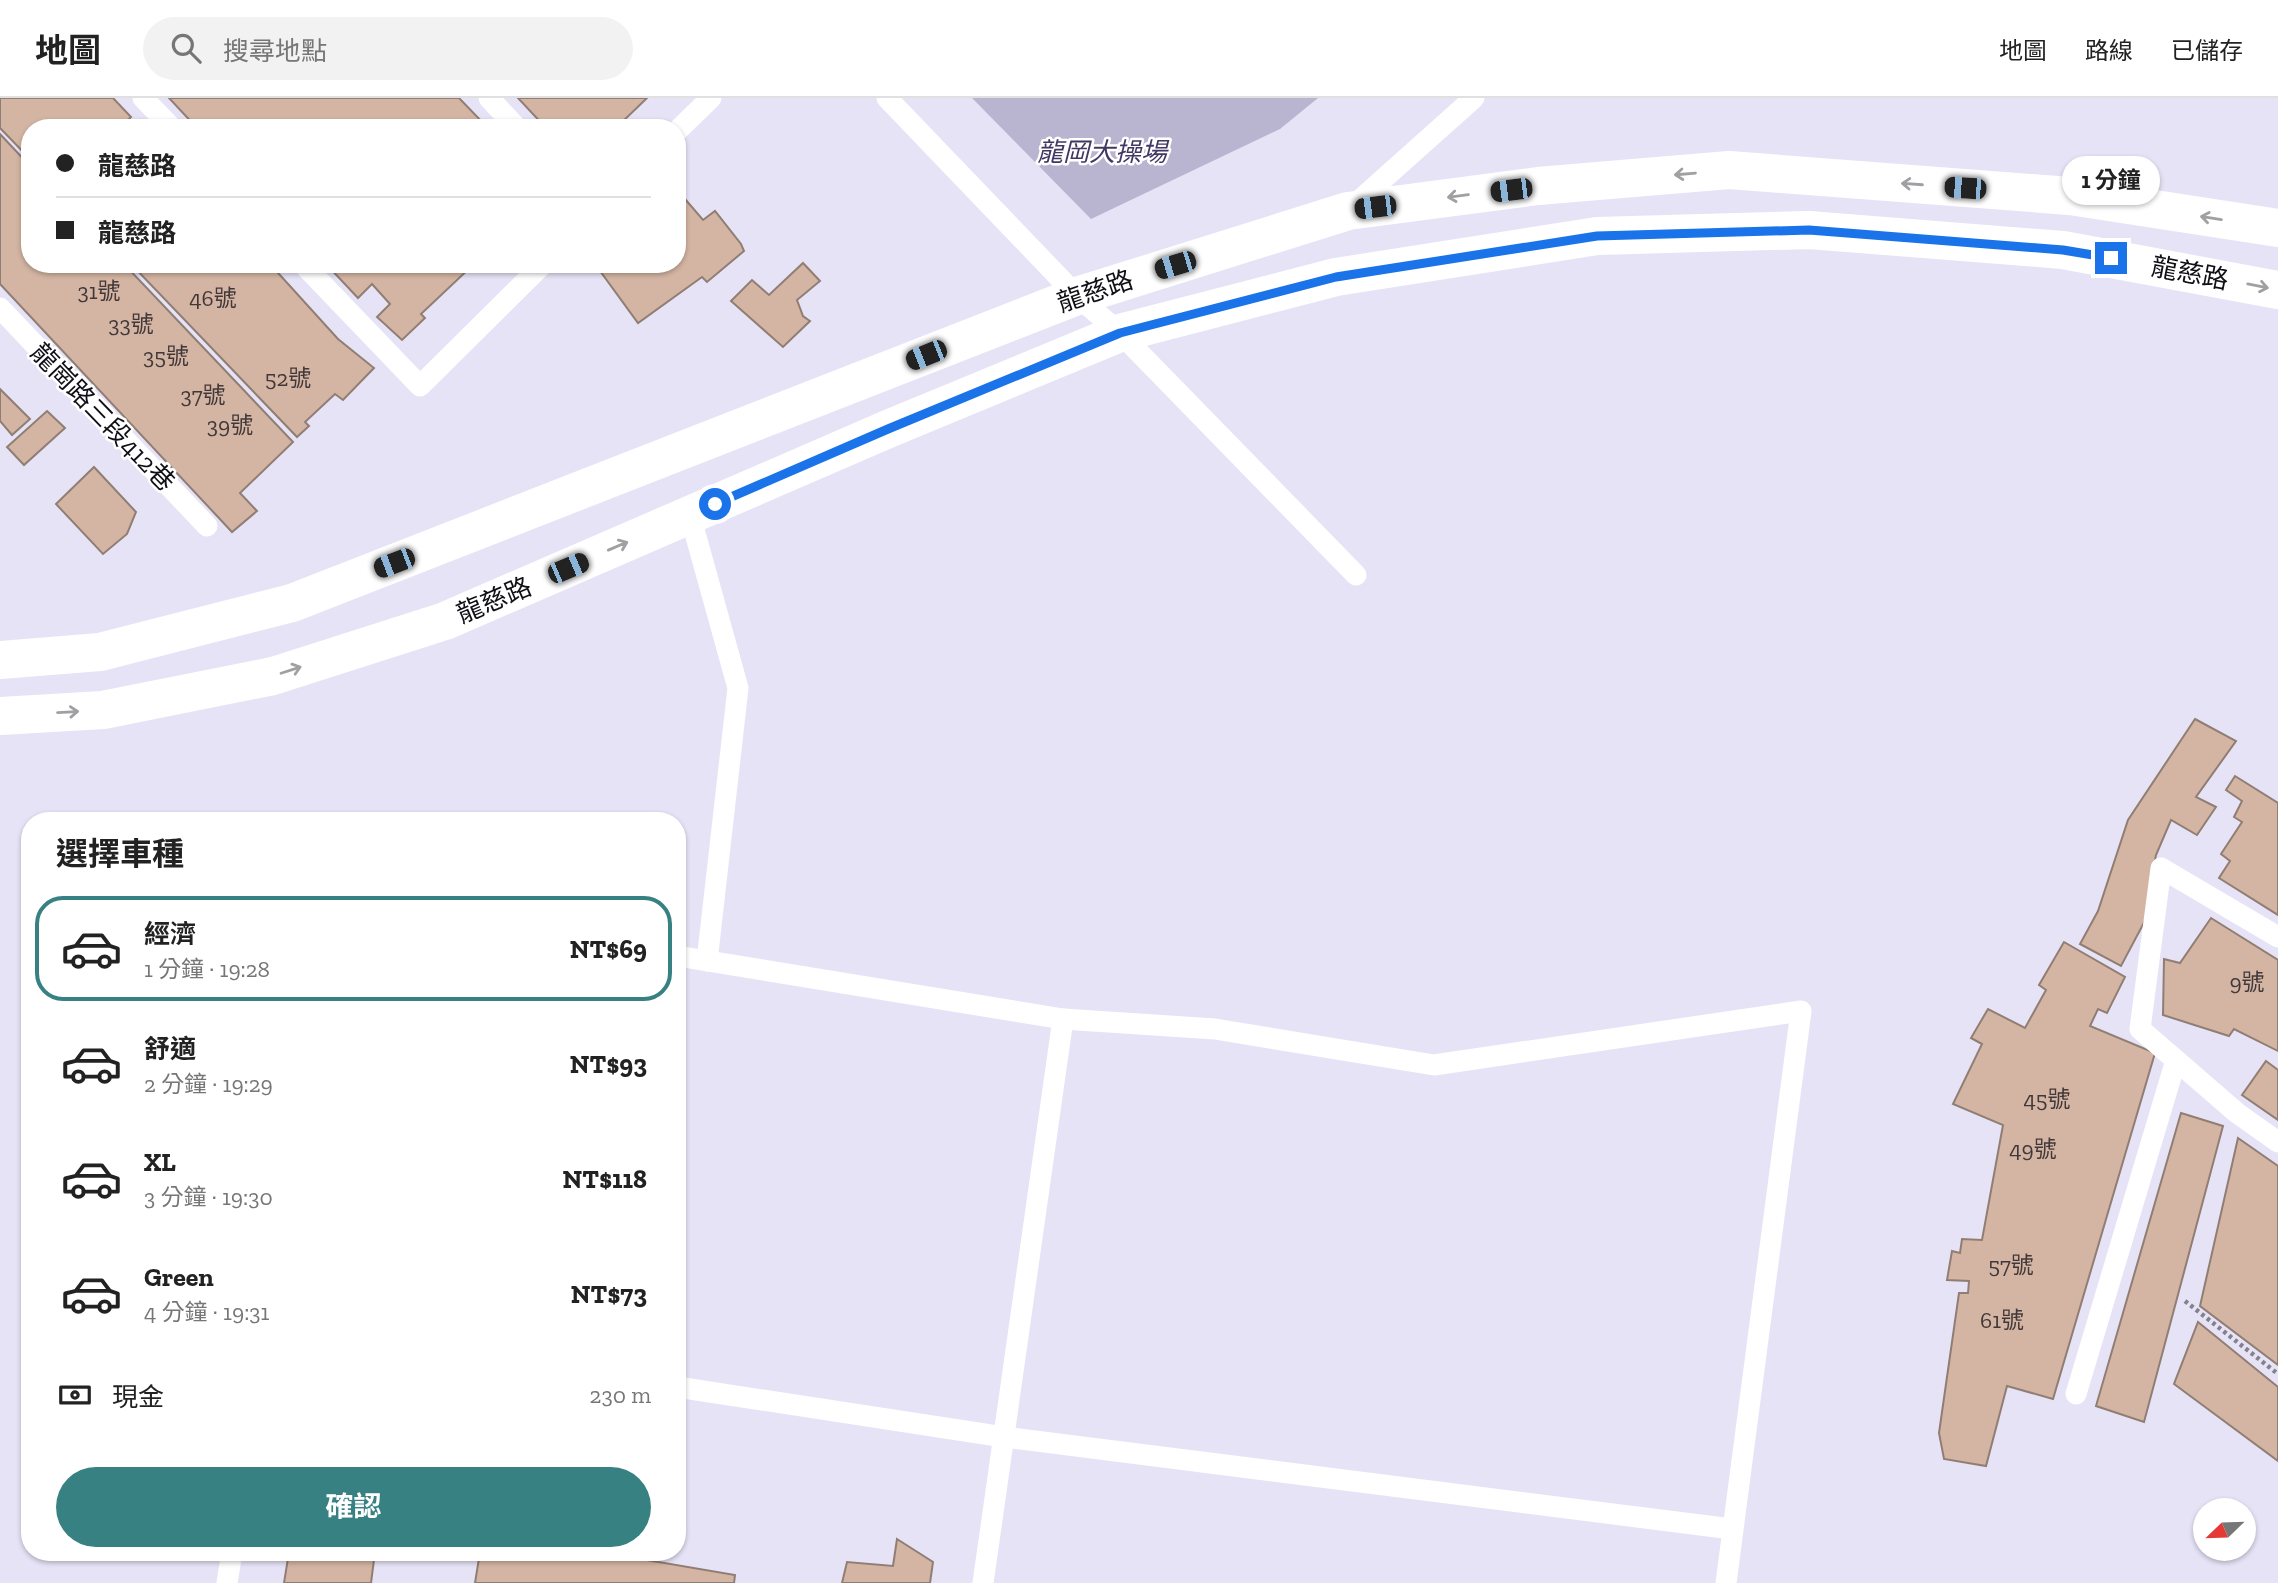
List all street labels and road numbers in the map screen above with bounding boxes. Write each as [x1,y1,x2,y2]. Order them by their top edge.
street label: 龍慈路 [2149,250,2231,296]
street label: 龍慈路 [1053,263,1137,319]
street label: 龍崗路三段412巷 [24,336,182,498]
street label: 龍慈路 [452,570,536,630]

